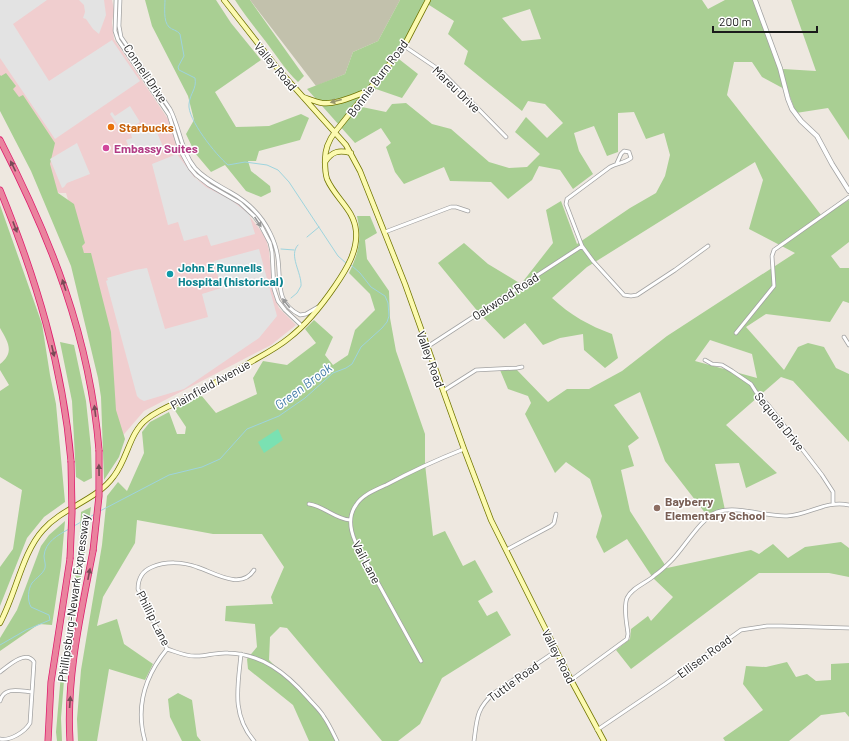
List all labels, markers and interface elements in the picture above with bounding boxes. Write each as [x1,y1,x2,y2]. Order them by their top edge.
scale bar [713,8,817,34]
text: 200 m [719,14,751,28]
street label: Bonnie Burn Road [344,37,410,119]
street label: Valley Road [252,39,300,93]
street label: Connell Drive [121,41,171,105]
street label: Mareu Drive [430,63,484,115]
one-way arrow [330,98,342,104]
place label: Starbucks [119,120,174,134]
marker: Starbucks [106,122,116,132]
place label: Embassy Suites [114,141,198,155]
marker: Embassy Suites [101,143,111,153]
one-way arrow [10,160,16,172]
one-way arrow [254,217,262,227]
one-way arrow [12,221,18,233]
place label: John E Runnells Hospital (historical) [178,260,284,288]
marker: John E Runnells Hospital (historical) [165,269,175,279]
street label: Oakwood Road [469,269,541,323]
one-way arrow [61,279,67,291]
one-way arrow [282,297,291,308]
street label: Valley Road [414,329,448,389]
one-way arrow [51,344,57,357]
street label: Plainfield Avenue [168,356,252,412]
water label: Green Brook [271,359,335,413]
street label: Sequoia Drive [752,389,808,453]
one-way arrow [92,405,98,417]
one-way arrow [96,463,102,476]
place label: Bayberry Elementary School [665,494,765,522]
marker: Bayberry Elementary School [652,503,662,513]
street label: Phillipsburg-Newark Expressway [54,513,92,683]
street label: Vail Lane [350,538,384,586]
one-way arrow [86,567,92,580]
street label: Phillip Lane [134,588,174,648]
street label: Valley Road [539,627,579,685]
street label: Ellisen Road [674,632,734,680]
street label: Tuttle Road [485,658,541,704]
one-way arrow [67,696,74,708]

